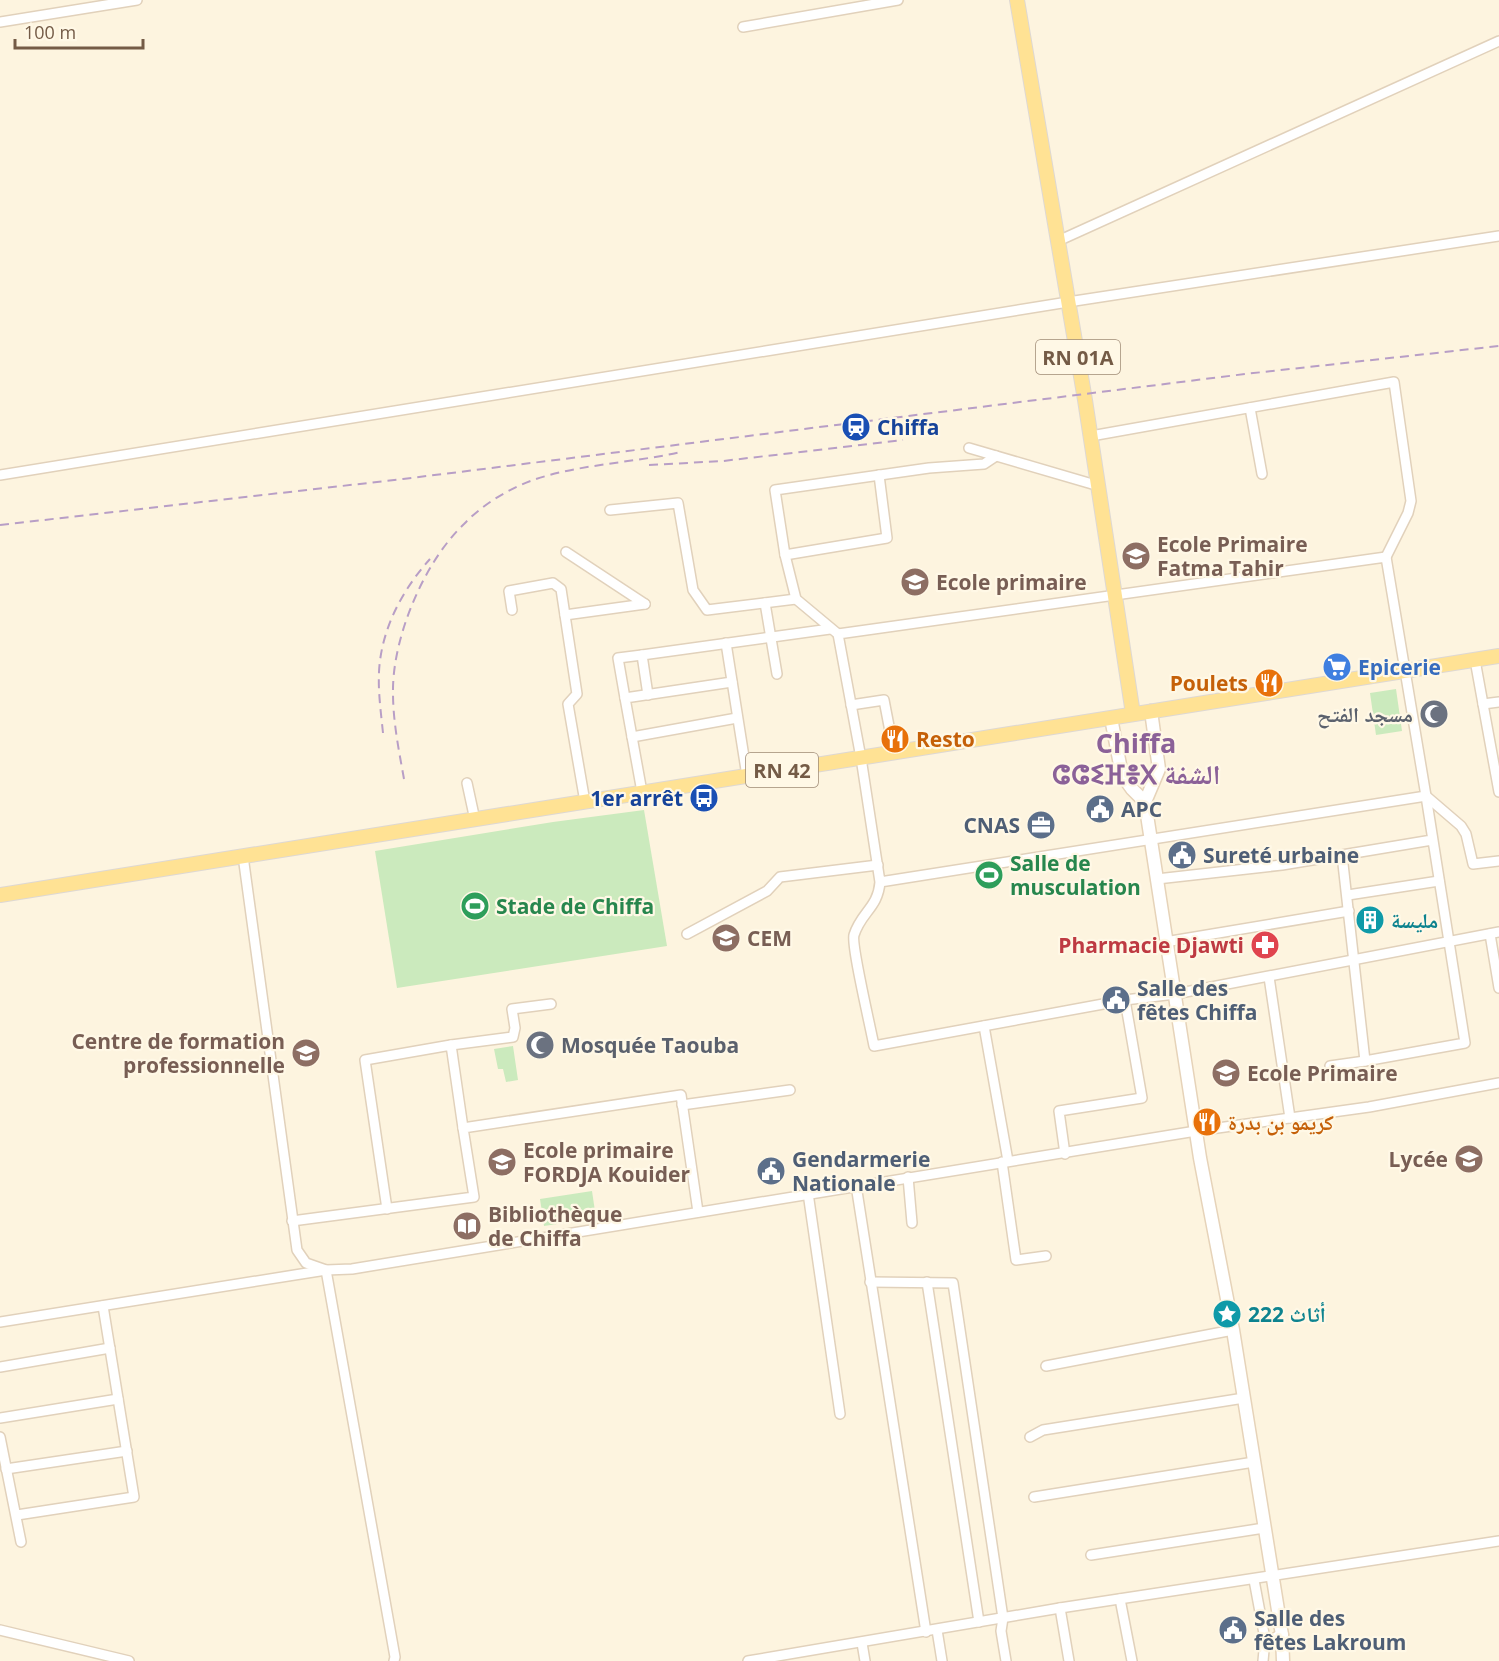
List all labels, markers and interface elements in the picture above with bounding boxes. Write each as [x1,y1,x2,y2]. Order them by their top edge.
scale bar [15,12,142,50]
text: 100 m [24,20,76,44]
road number: RN 01A [1036,340,1120,374]
station icon: Chiffa [840,411,872,443]
place label: Chiffa [877,413,940,441]
place label: Ecole Primaire Fatma Tahir [1157,530,1308,582]
school or university icon: Ecole Primaire Fatma Tahir [1120,540,1152,572]
school or university icon: Ecole primaire [899,566,931,598]
place label: Ecole primaire [936,568,1087,596]
supermarket icon: Epicerie [1321,651,1353,683]
place label: Epicerie [1358,653,1441,681]
restaurant icon: Poulets [1253,667,1285,699]
place label: Poulets [1170,669,1248,697]
mosque icon: مسجد الفتح [1418,698,1450,730]
place label: مسجد الفتح [1317,700,1413,729]
restaurant icon: Resto [879,723,911,755]
district label: Chiffa ⵛⵛⵉⴼⴻⵝ الشفة [1052,724,1220,792]
place label: Resto [916,725,975,753]
road number: RN 42 [746,753,818,787]
bus stop icon: 1er arrêt [688,782,720,814]
place label: 1er arrêt [590,784,683,812]
public building icon: APC [1084,793,1116,825]
place label: APC [1121,795,1162,823]
office icon: CNAS [1025,809,1057,841]
place label: CNAS [963,811,1020,839]
public building icon: Sureté urbaine [1166,839,1198,871]
place label: Sureté urbaine [1203,841,1359,869]
place label: Salle de musculation [1010,849,1141,901]
sports icon: Salle de musculation [973,859,1005,891]
sports icon: Stade de Chiffa [459,890,491,922]
place label: Stade de Chiffa [496,892,654,920]
building icon: مليسة [1354,904,1386,936]
place label: مليسة [1391,906,1438,934]
school or university icon: CEM [710,922,742,954]
place label: CEM [747,924,792,952]
pharmacy icon: Pharmacie Djawti [1249,929,1281,961]
place label: Pharmacie Djawti [1058,931,1244,959]
place label: Salle des fêtes Chiffa [1137,974,1257,1026]
public building icon: Salle des fêtes Chiffa [1100,984,1132,1016]
place label: Centre de formation professionnelle [71,1027,285,1079]
mosque icon: Mosquée Taouba [524,1029,556,1061]
place label: Mosquée Taouba [561,1031,739,1059]
school or university icon: Centre de formation professionnelle [290,1037,322,1069]
school or university icon: Ecole Primaire [1210,1057,1242,1089]
place label: Ecole Primaire [1247,1059,1398,1087]
restaurant icon: كريمو بن بدرة [1191,1106,1223,1138]
place label: كريمو بن بدرة [1228,1108,1334,1136]
place label: Ecole primaire FORDJA Kouider [523,1136,690,1188]
school or university icon: Lycée [1453,1143,1485,1175]
place label: Gendarmerie Nationale [792,1145,930,1197]
place label: Lycée [1389,1145,1448,1173]
school or university icon: Ecole primaire FORDJA Kouider [486,1146,518,1178]
public building icon: Gendarmerie Nationale [755,1155,787,1187]
place label: Bibliothèque de Chiffa [488,1200,622,1252]
library icon: Bibliothèque de Chiffa [451,1210,483,1242]
place icon: أثاث 222 [1211,1298,1243,1330]
place label: أثاث 222 [1248,1300,1326,1328]
place label: Salle des fêtes Lakroum [1254,1604,1407,1656]
public building icon: Salle des fêtes Lakroum [1217,1614,1249,1646]

